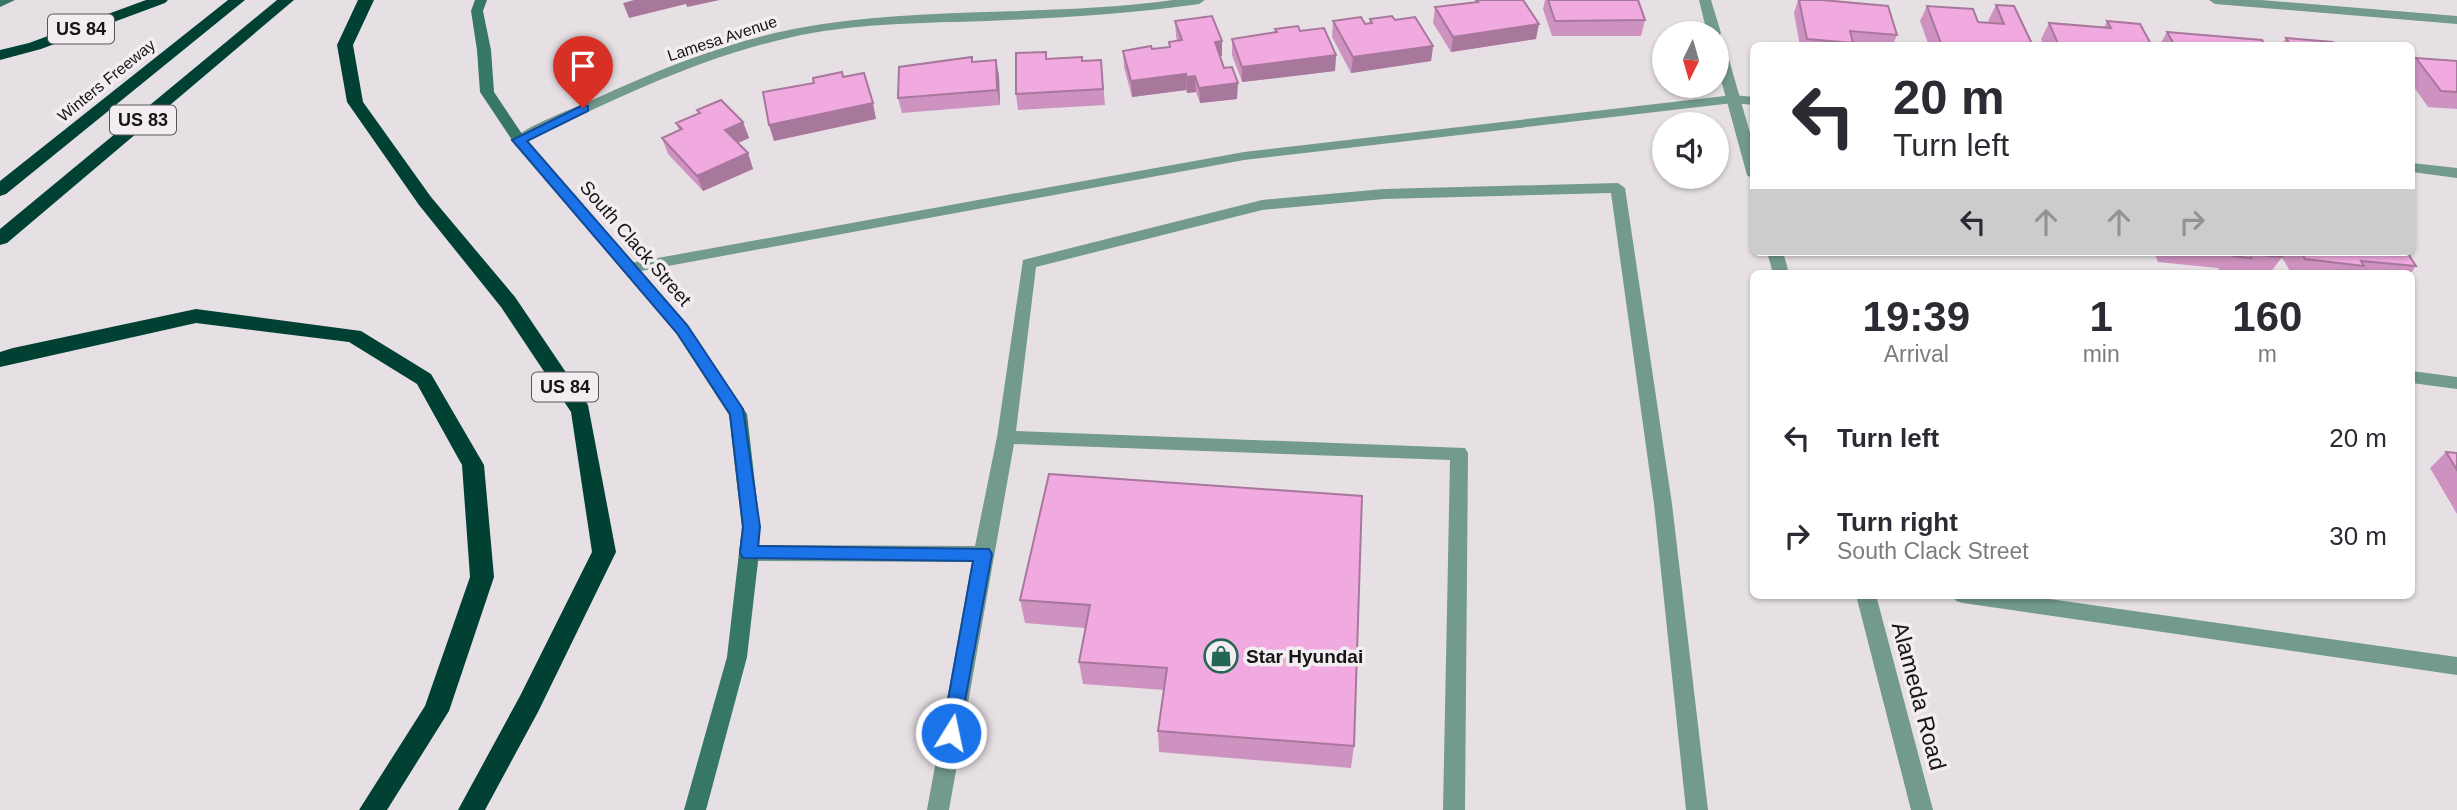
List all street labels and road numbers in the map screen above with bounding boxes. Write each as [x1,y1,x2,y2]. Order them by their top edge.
street label: Lamesa Avenue [665,13,779,64]
road number: US 84 [48,15,114,44]
street label: Winters Freeway [54,36,158,125]
road number: US 83 [110,106,176,134]
street label: South Clack Street [576,177,696,311]
road number: US 84 [532,372,598,402]
street label: Alameda Road [1887,619,1951,773]

